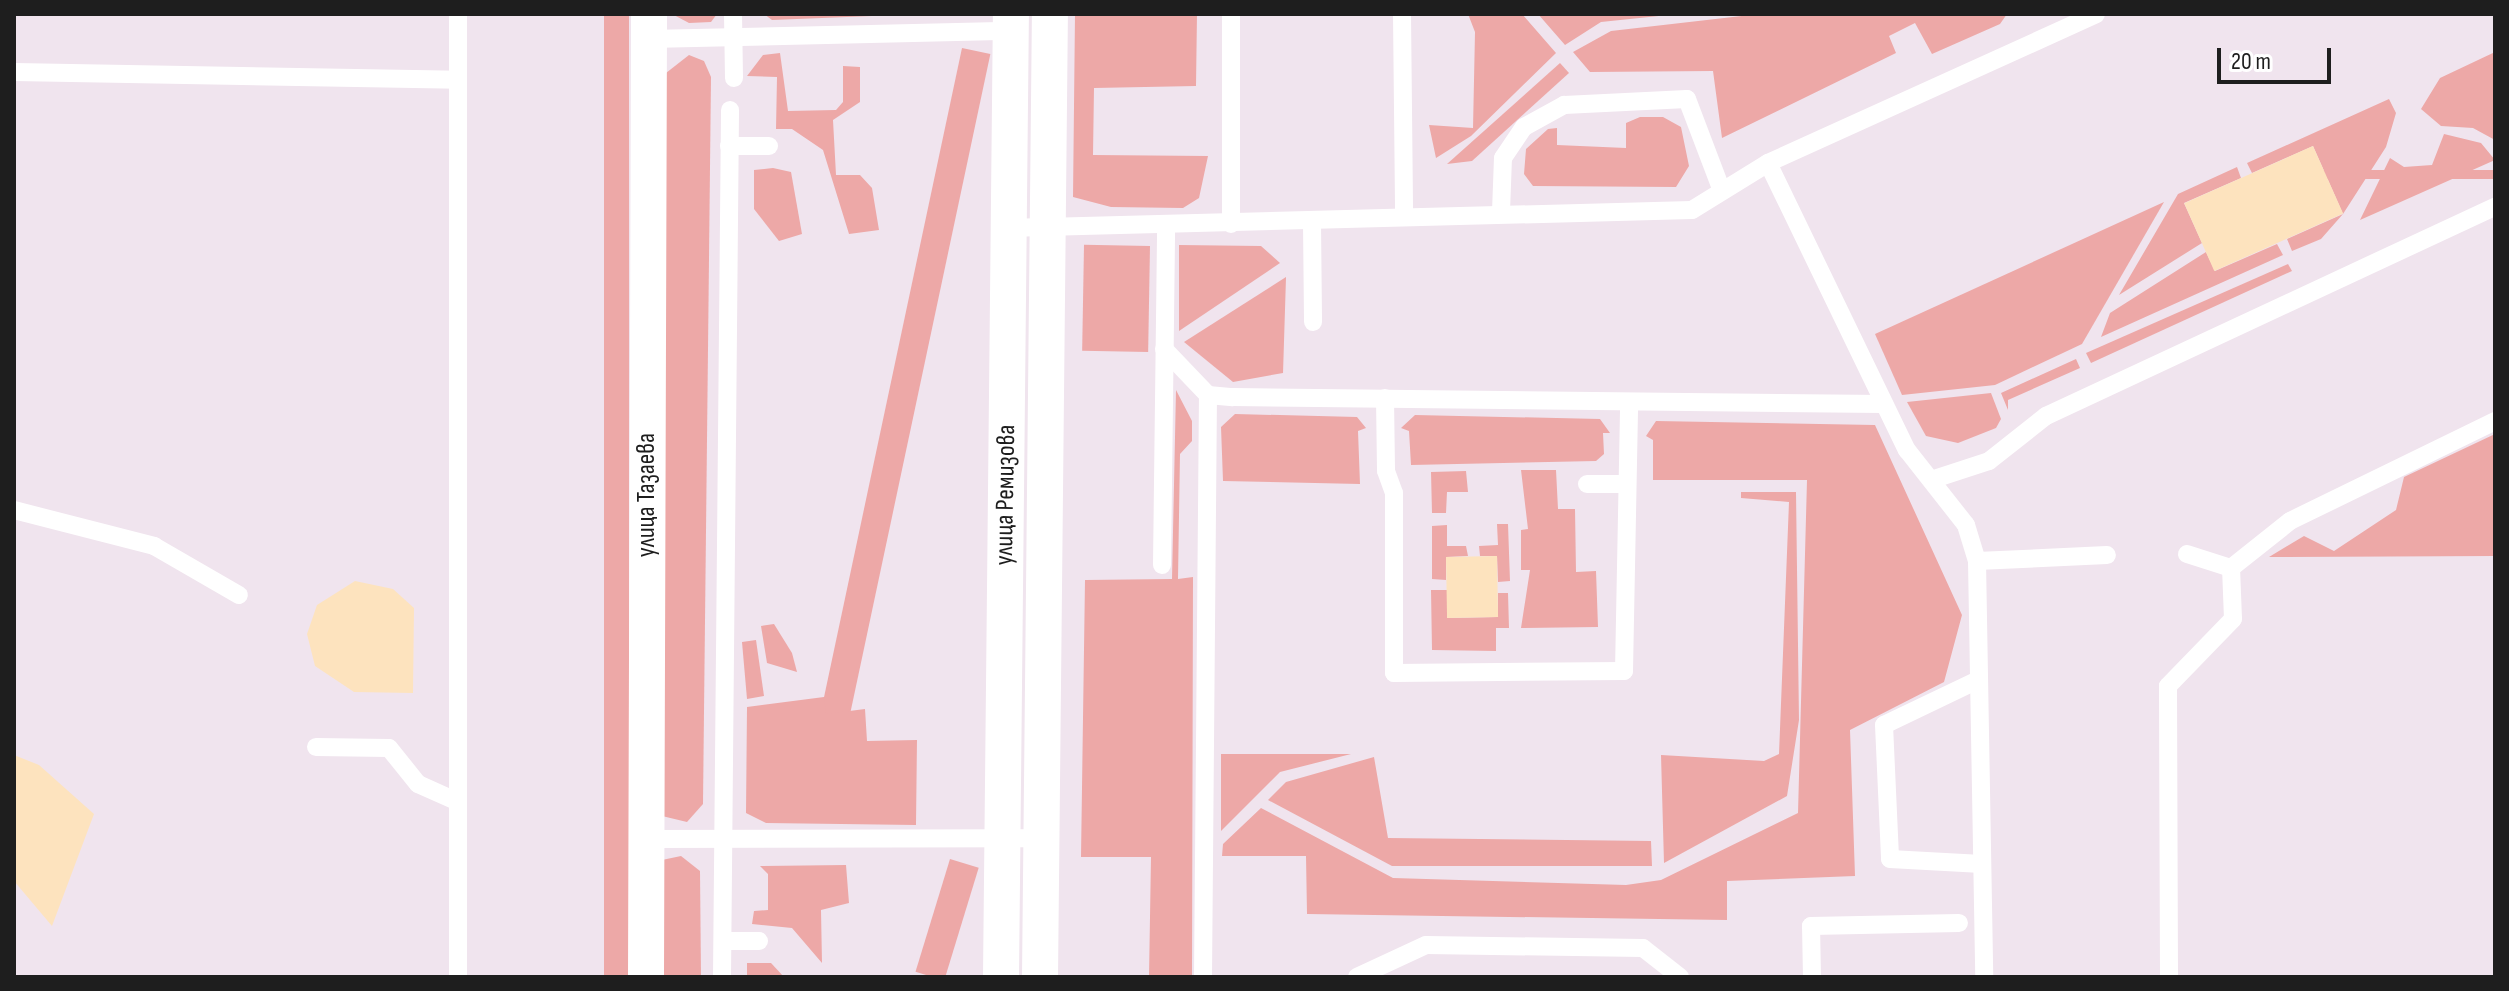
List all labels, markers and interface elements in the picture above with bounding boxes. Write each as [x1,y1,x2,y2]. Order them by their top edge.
scale bar [2221,32,2335,82]
text: 20 m [2231,47,2271,76]
street label: улица Ремизова [989,424,1023,566]
street label: улица Тазаева [631,433,663,557]

